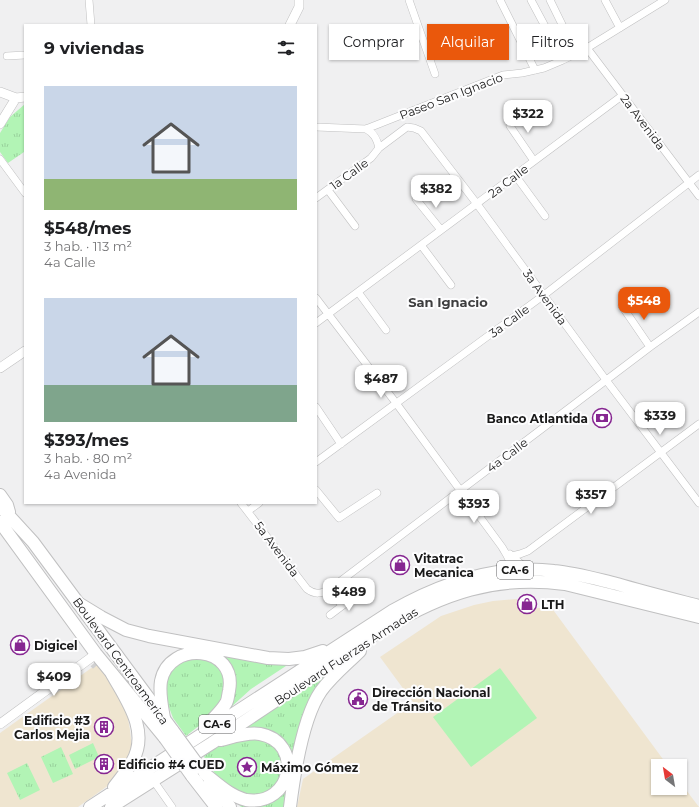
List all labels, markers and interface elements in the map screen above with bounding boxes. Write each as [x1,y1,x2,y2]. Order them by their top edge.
chip: Comprar [329,24,419,60]
chip: Alquilar [427,24,509,60]
chip: Filtros [517,24,588,60]
icon: filters [275,37,297,59]
text: 9 viviendas [44,38,144,58]
street label: Paseo San Ignacio [397,69,505,123]
street label: 2a Avenida [617,91,669,153]
pin: $322 [504,100,552,134]
text: $322 [512,105,544,121]
icon: home [135,112,207,184]
street label: 1a Calle [327,155,371,193]
street label: 2a Calle [485,161,531,201]
pin: $382 [412,175,460,209]
text: $382 [420,180,452,196]
text: $548/mes [44,218,131,238]
text: 3 hab. · 113 m² [44,238,132,254]
text: 4a Calle [44,254,96,270]
street label: 3a Avenida [520,266,570,328]
pin: $548 [620,287,668,321]
text: $548 [627,292,661,308]
district label: San Ignacio [408,294,488,310]
street label: 3a Calle [486,301,532,341]
icon: home [135,324,207,396]
pin: $487 [357,365,405,399]
text: $487 [364,370,398,386]
pin: $339 [636,402,684,436]
bank icon: Banco Atlantida [591,407,613,429]
text: $339 [644,407,676,423]
place label: Banco Atlantida [487,411,588,426]
text: $393/mes [44,430,129,450]
street label: 4a Calle [483,435,531,475]
text: 3 hab. · 80 m² [44,450,132,466]
text: 4a Avenida [44,466,117,482]
pin: $357 [567,481,615,515]
text: $357 [575,486,607,502]
pin: $393 [450,490,498,524]
text: $393 [458,495,490,511]
street label: 5a Avenida [251,518,303,580]
place label: Vitatrac Mecanica [413,551,474,580]
shop icon: Vitatrac Mecanica [389,554,411,576]
road number: CA-6 [497,561,533,579]
pin: $489 [325,578,373,612]
text: $489 [332,583,366,599]
shop icon: LTH [516,593,538,615]
street label: Boulevard Centroamerica [70,594,172,728]
place label: LTH [541,597,564,612]
street label: Boulevard Fuerzas Armadas [271,604,421,708]
shop icon: Digicel [9,634,31,656]
place label: Digicel [34,638,78,653]
pin: $409 [30,663,78,697]
text: $409 [37,668,71,684]
place label: Dirección Nacional de Tránsito [372,685,490,714]
public building icon: Dirección Nacional de Tránsito [347,688,369,710]
place label: Edificio #3 Carlos Mejia [14,713,90,742]
road number: CA-6 [199,715,235,733]
building icon: Edificio #3 Carlos Mejia [93,716,115,738]
building icon: Edificio #4 CUED [93,753,115,775]
place icon: Máximo Gómez [236,756,258,778]
place label: Edificio #4 CUED [118,757,225,772]
north arrow [651,759,687,795]
map controls [651,759,687,795]
place label: Máximo Gómez [261,760,359,775]

